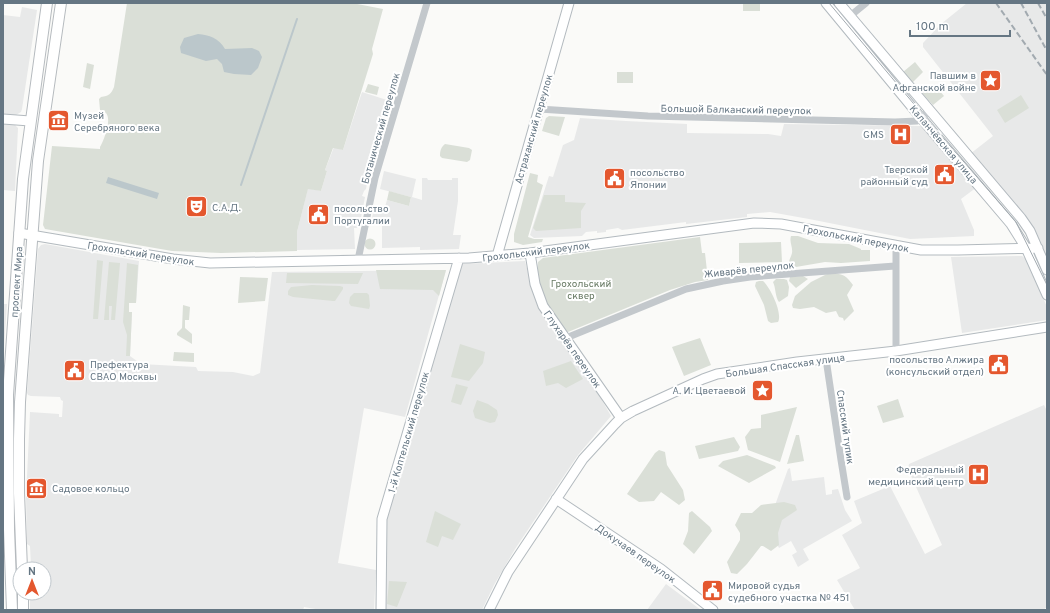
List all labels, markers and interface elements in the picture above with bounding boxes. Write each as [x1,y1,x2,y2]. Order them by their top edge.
scale bar [910,12,1010,38]
text: 100 m [916,19,949,35]
place icon: Павшим в Афганской войне [978,68,1004,94]
place label: Павшим в Афганской войне [892,70,976,95]
street label: Ботанический переулок [359,71,404,186]
street label: Астраханский переулок [512,73,556,186]
street label: Большой Балканский переулок [660,103,812,118]
street label: Каланчёвская улица [906,103,980,187]
museum icon: Музей Серебряного века [46,108,72,134]
place label: Музей Серебряного века [74,110,160,135]
hospital icon: GMS [887,121,913,147]
place label: GMS [863,129,884,142]
public building icon: Тверской районный суд [931,162,957,188]
place label: Тверской районный суд [861,164,928,189]
public building icon: посольство Японии [601,165,627,191]
place label: посольство Японии [630,167,685,192]
theatre icon: С.А.Д. [184,194,210,220]
public building icon: посольство Португалии [305,201,331,227]
place label: С.А.Д. [212,202,241,215]
place label: посольство Португалии [334,203,390,228]
street label: Грохольский переулок [801,223,910,256]
street label: Грохольский переулок [482,239,591,266]
street label: Грохольский переулок [86,240,195,269]
street label: проспект Мира [9,246,26,318]
street label: Живарёв переулок [703,259,795,282]
park label: Грохольский сквер [551,278,611,303]
street label: Глухарёв переулок [540,308,604,392]
street label: Большая Спасская улица [725,352,846,381]
public building icon: посольство Алжира (консульский отдел) [986,352,1012,378]
place label: посольство Алжира (консульский отдел) [886,354,984,379]
public building icon: Префектура СВАО Москвы [62,357,88,383]
place label: Префектура СВАО Москвы [90,359,157,384]
street label: 1-й Коптельский переулок [386,370,433,495]
place icon: А. И. Цветаевой [749,377,775,403]
place label: А. И. Цветаевой [672,385,746,398]
street label: Спасский тупик [833,389,856,466]
hospital icon: Федеральный медицинский центр [966,462,992,488]
place label: Федеральный медицинский центр [868,464,964,489]
museum icon: Садовое кольцо [24,475,50,501]
place label: Садовое кольцо [52,483,130,496]
street label: Докучаев переулок [593,522,678,587]
north arrow [12,561,52,601]
text: N [28,565,36,579]
public building icon: Мировой судья судебного участка № 451 [700,578,726,604]
place label: Мировой судья судебного участка № 451 [728,580,849,605]

